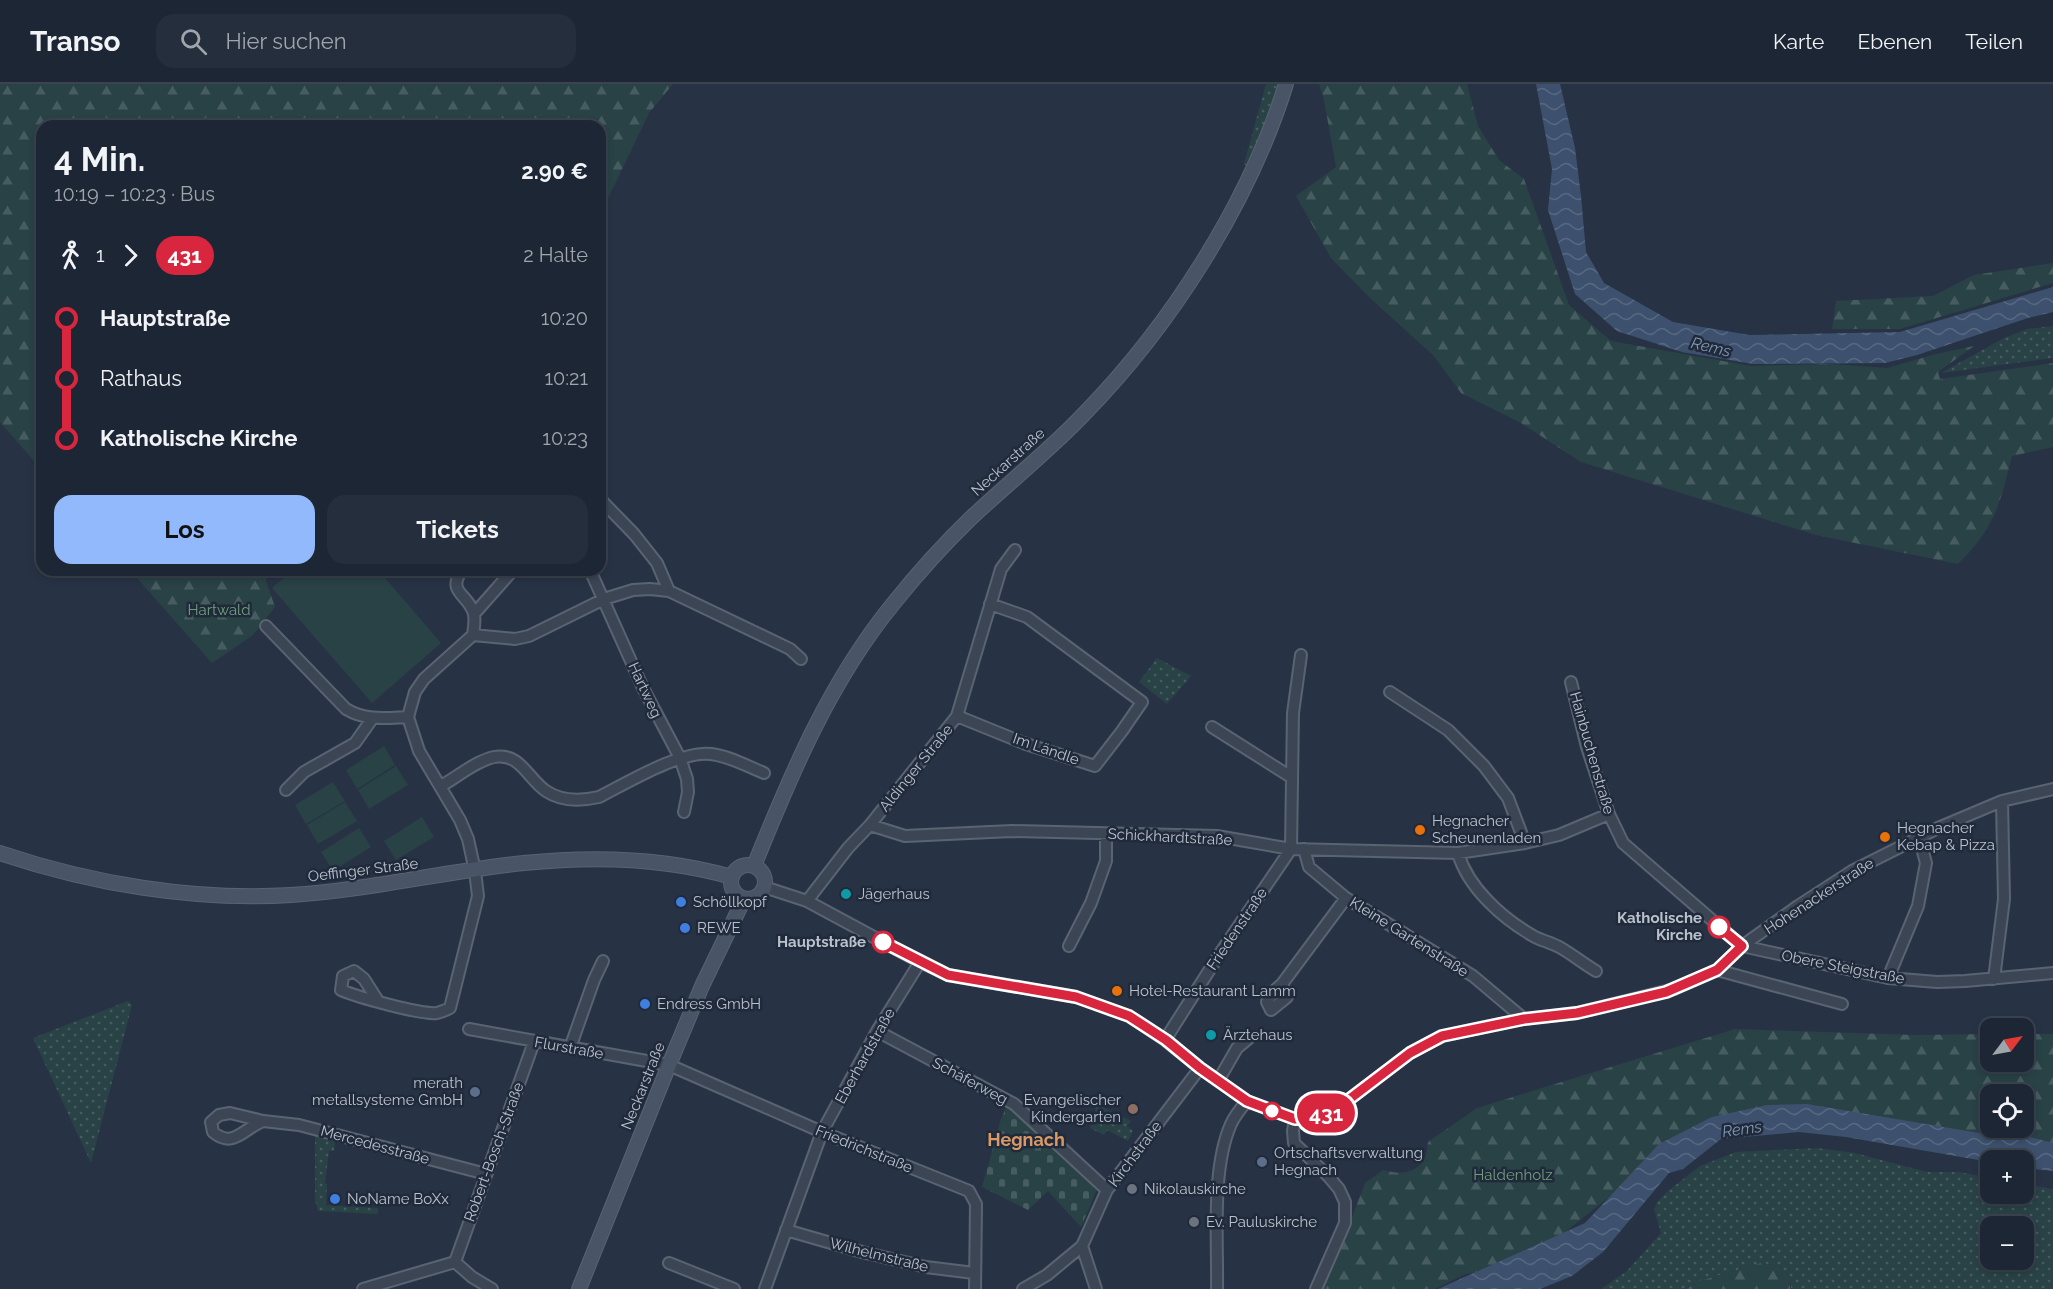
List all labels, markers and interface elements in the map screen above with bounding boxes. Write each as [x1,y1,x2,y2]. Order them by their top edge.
search box [156,14,576,68]
text: Transo [30,25,120,58]
icon: search [177,25,210,58]
text: Hier suchen [225,28,347,54]
text: Karte [1773,29,1824,54]
text: Ebenen [1857,29,1932,54]
text: Teilen [1965,29,2023,54]
text: 4 Min. [54,140,145,179]
text: 2.90 € [521,158,588,184]
text: 10:19 – 10:23 · Bus [54,182,215,206]
icon: walk [54,239,87,272]
icon: forward [114,239,147,272]
text: 1 [96,243,105,267]
text: 431 [168,243,202,268]
text: 2 Halte [523,243,588,267]
text: Hauptstraße [100,305,231,331]
text: 10:20 [541,306,588,330]
water label: Rems [1689,333,1733,361]
text: Rathaus [100,365,182,391]
text: 10:21 [544,366,588,390]
street label: Neckarstraße [968,424,1049,500]
text: Katholische Kirche [100,425,297,451]
text: 10:23 [542,426,588,450]
button: Los [54,495,315,564]
button: Tickets [327,495,588,564]
park label: Hartwald [187,601,251,619]
street label: Hartweg [624,659,666,721]
street label: Hainbuchenstraße [1566,690,1618,817]
street label: Aldinger Straße [875,721,957,815]
street label: Im Ländle [1010,729,1082,769]
place label: Hegnacher Scheunenladen [1432,812,1541,847]
place label: Hegnacher Kebap & Pizza [1897,819,1995,854]
marker: Hegnacher Scheunenladen [1413,823,1427,837]
street label: Schickhardtstraße [1107,825,1233,849]
marker: Hegnacher Kebap & Pizza [1878,830,1892,844]
street label: Oeffinger Straße [307,854,419,886]
street label: Hohenackerstraße [1761,854,1877,938]
street label: Friedenstraße [1203,884,1271,974]
place label: Jägerhaus [858,885,930,903]
marker: Jägerhaus [839,887,853,901]
place label: Schöllkopf [693,893,768,911]
street label: Kleine Gartenstraße [1346,893,1472,981]
marker: Schöllkopf [674,895,688,909]
place label: Katholische Kirche [1617,909,1702,944]
marker: Katholische Kirche [1708,916,1730,938]
place label: REWE [697,919,741,937]
marker: REWE [678,921,692,935]
marker: Hauptstraße [872,931,894,953]
place label: Hauptstraße [777,933,866,951]
street label: Obere Steigstraße [1780,946,1906,988]
place label: Hotel-Restaurant Lamm [1129,982,1296,1000]
marker: Hotel-Restaurant Lamm [1110,984,1124,998]
place label: Endress GmbH [657,995,761,1013]
marker: Endress GmbH [638,997,652,1011]
street label: Eberhardstraße [831,1005,899,1107]
north arrow [1980,1018,2034,1072]
map controls [1980,1018,2034,1270]
place label: Ärztehaus [1223,1025,1293,1044]
marker: Ärztehaus [1204,1028,1218,1042]
street label: Flurstraße [533,1033,605,1063]
street label: Neckarstraße [617,1040,669,1132]
street label: Schäferweg [929,1054,1011,1108]
place label: merath metallsysteme GmbH [312,1074,463,1109]
street label: Robert-Bosch-Straße [460,1080,528,1224]
button: locate [1980,1084,2034,1138]
marker: merath metallsysteme GmbH [468,1085,482,1099]
place label: Evangelischer Kindergarten [1024,1091,1122,1126]
line badge: 431 [1292,1094,1360,1132]
text: 431 [1309,1101,1343,1126]
marker: Evangelischer Kindergarten [1126,1102,1140,1116]
unlabelled marker [1263,1102,1281,1120]
street label: Kirchstraße [1104,1117,1166,1190]
water label: Rems [1721,1117,1764,1141]
street label: Friedrichstraße [813,1121,915,1177]
street label: Mercedesstraße [319,1122,432,1168]
district label: Hegnach [987,1129,1065,1150]
place label: Ortschaftsverwaltung Hegnach [1274,1144,1423,1179]
button: + [1980,1150,2034,1204]
marker: Ortschaftsverwaltung Hegnach [1255,1155,1269,1169]
park label: Haldenholz [1473,1166,1553,1184]
place label: Nikolauskirche [1144,1180,1246,1198]
marker: Nikolauskirche [1125,1182,1139,1196]
place label: NoName BoXx [347,1190,449,1208]
marker: NoName BoXx [328,1192,342,1206]
place label: Ev. Pauluskirche [1206,1213,1317,1231]
marker: Ev. Pauluskirche [1187,1215,1201,1229]
button: − [1980,1216,2034,1270]
street label: Wilhelmstraße [828,1234,930,1276]

